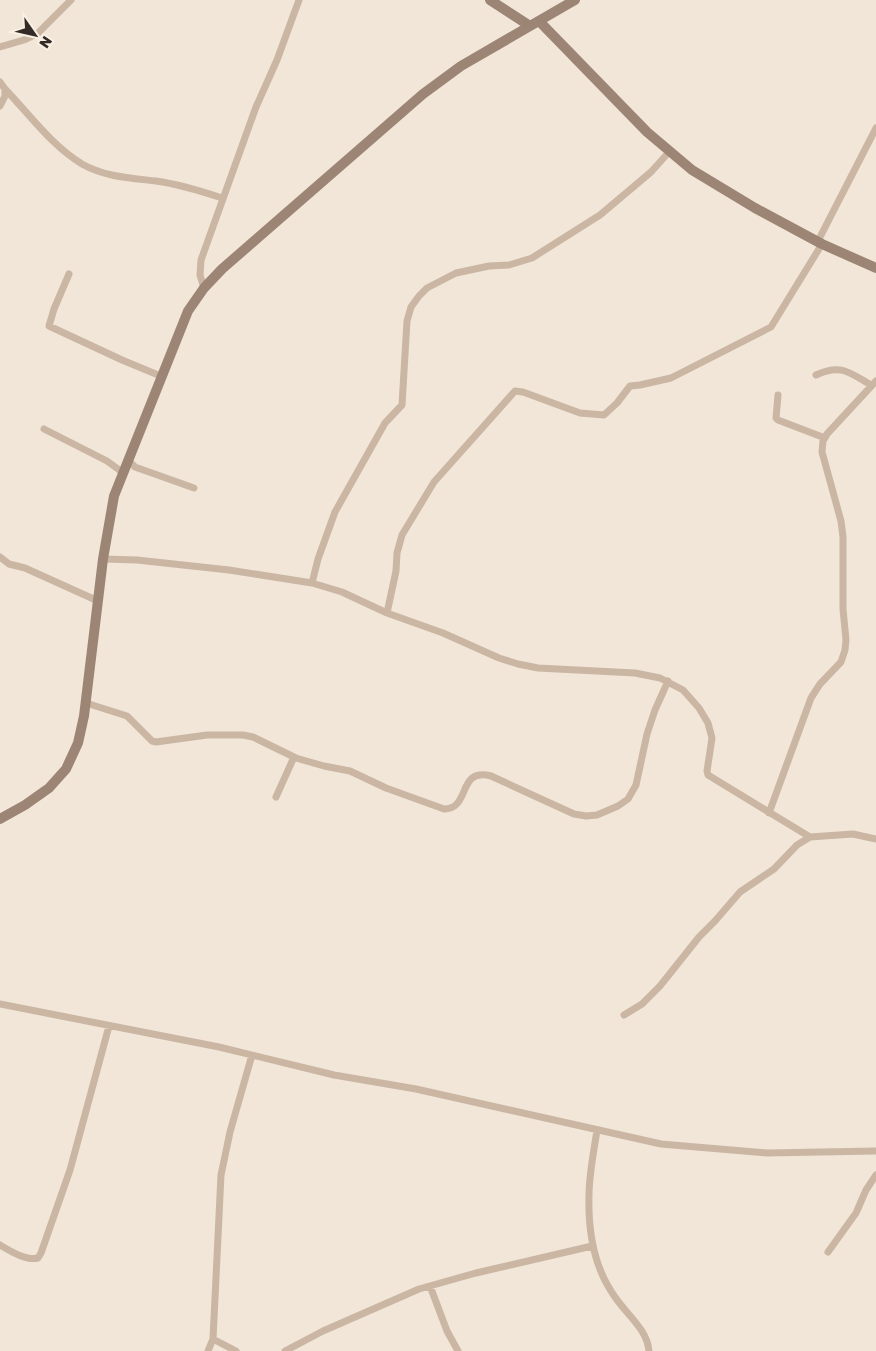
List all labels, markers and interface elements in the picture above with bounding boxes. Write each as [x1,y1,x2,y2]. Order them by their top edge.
north arrow [10,10,60,60]
text: N [36,33,56,52]

